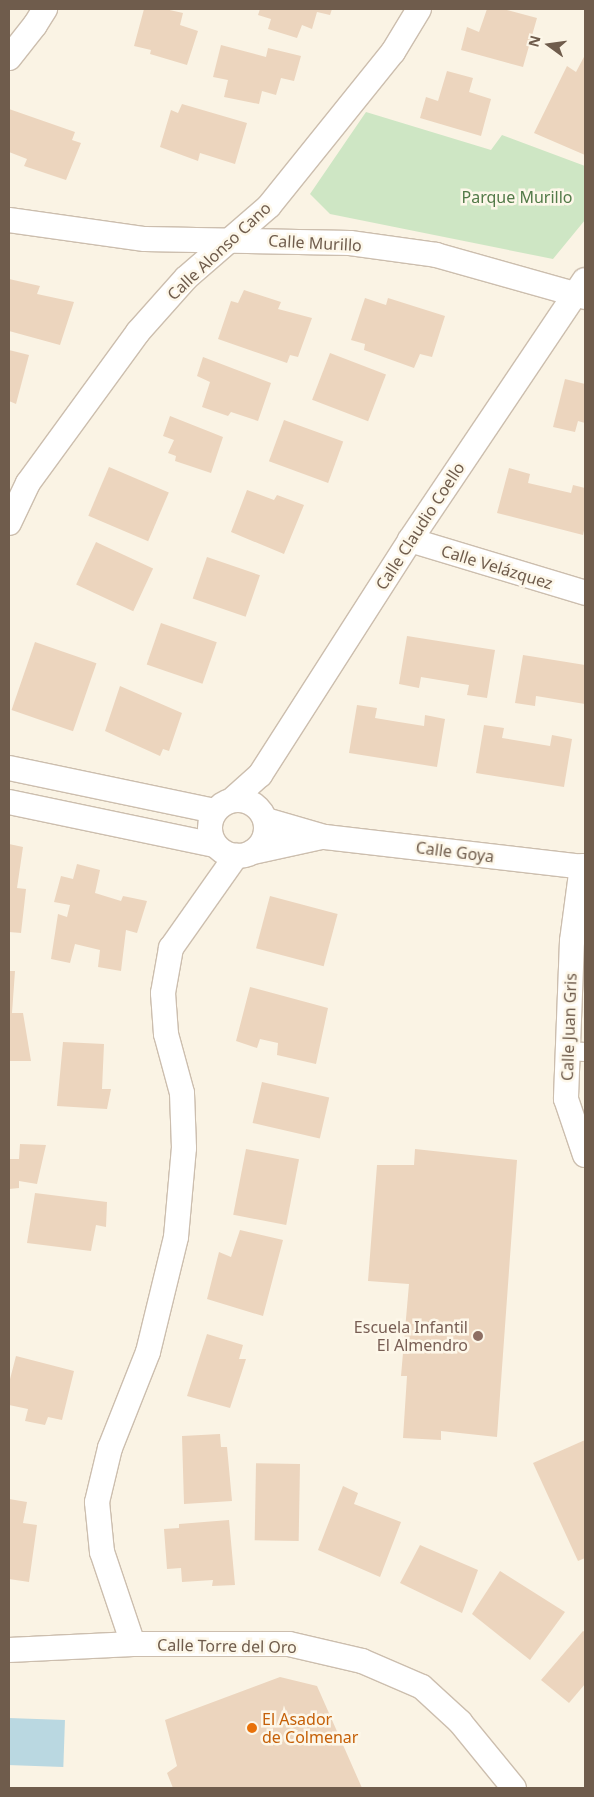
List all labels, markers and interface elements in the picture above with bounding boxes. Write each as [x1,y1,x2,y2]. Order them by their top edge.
north arrow [524,20,574,70]
text: N [523,33,545,49]
park label: Parque Murillo [462,187,572,207]
street label: Calle Alonso Cano [163,198,275,304]
street label: Calle Murillo [268,231,362,255]
street label: Calle Claudio Coello [372,459,468,593]
street label: Calle Velázquez [439,541,555,593]
street label: Calle Goya [415,838,495,866]
street label: Calle Juan Gris [558,973,580,1081]
place label: Escuela Infantil El Almendro [354,1317,468,1355]
marker: Escuela Infantil El Almendro [472,1330,484,1342]
street label: Calle Torre del Oro [157,1635,297,1657]
place label: El Asador de Colmenar [262,1709,358,1747]
marker: El Asador de Colmenar [246,1722,258,1734]

